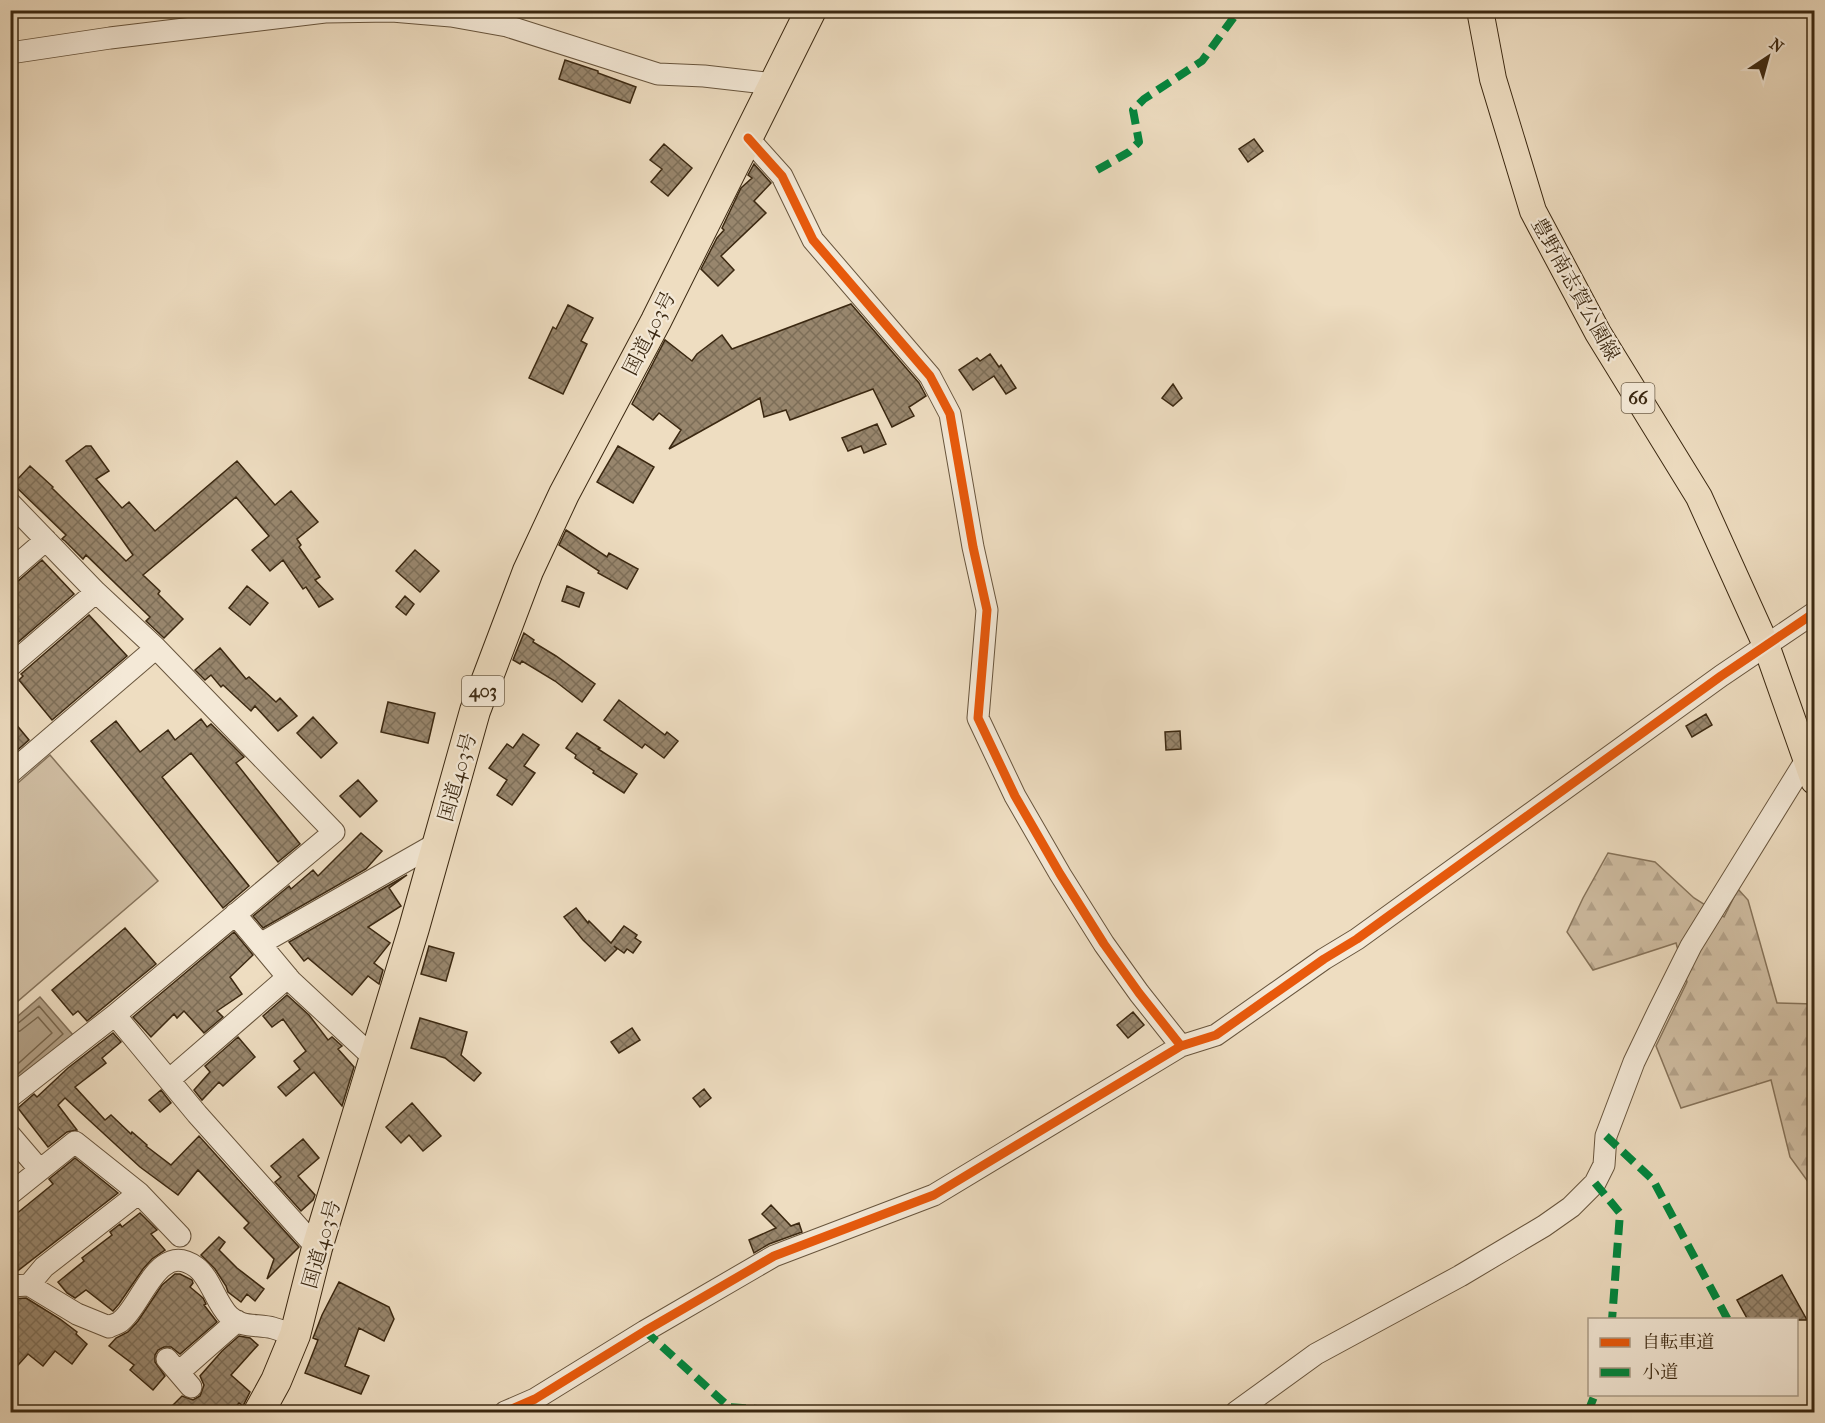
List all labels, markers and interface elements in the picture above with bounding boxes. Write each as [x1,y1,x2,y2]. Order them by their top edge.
north arrow [1738,27,1798,87]
text: N [1766,34,1788,57]
street label: 豊野南志賀公園線 [1527,214,1624,365]
street label: 国道403号 [619,287,680,379]
road number: 66 [1622,383,1654,413]
road number: 403 [462,676,504,706]
street label: 国道403号 [434,730,481,824]
street label: 国道403号 [298,1197,345,1291]
legend [1588,1318,1798,1396]
text: 自転車道 [1642,1332,1714,1353]
text: 小道 [1642,1362,1678,1383]

